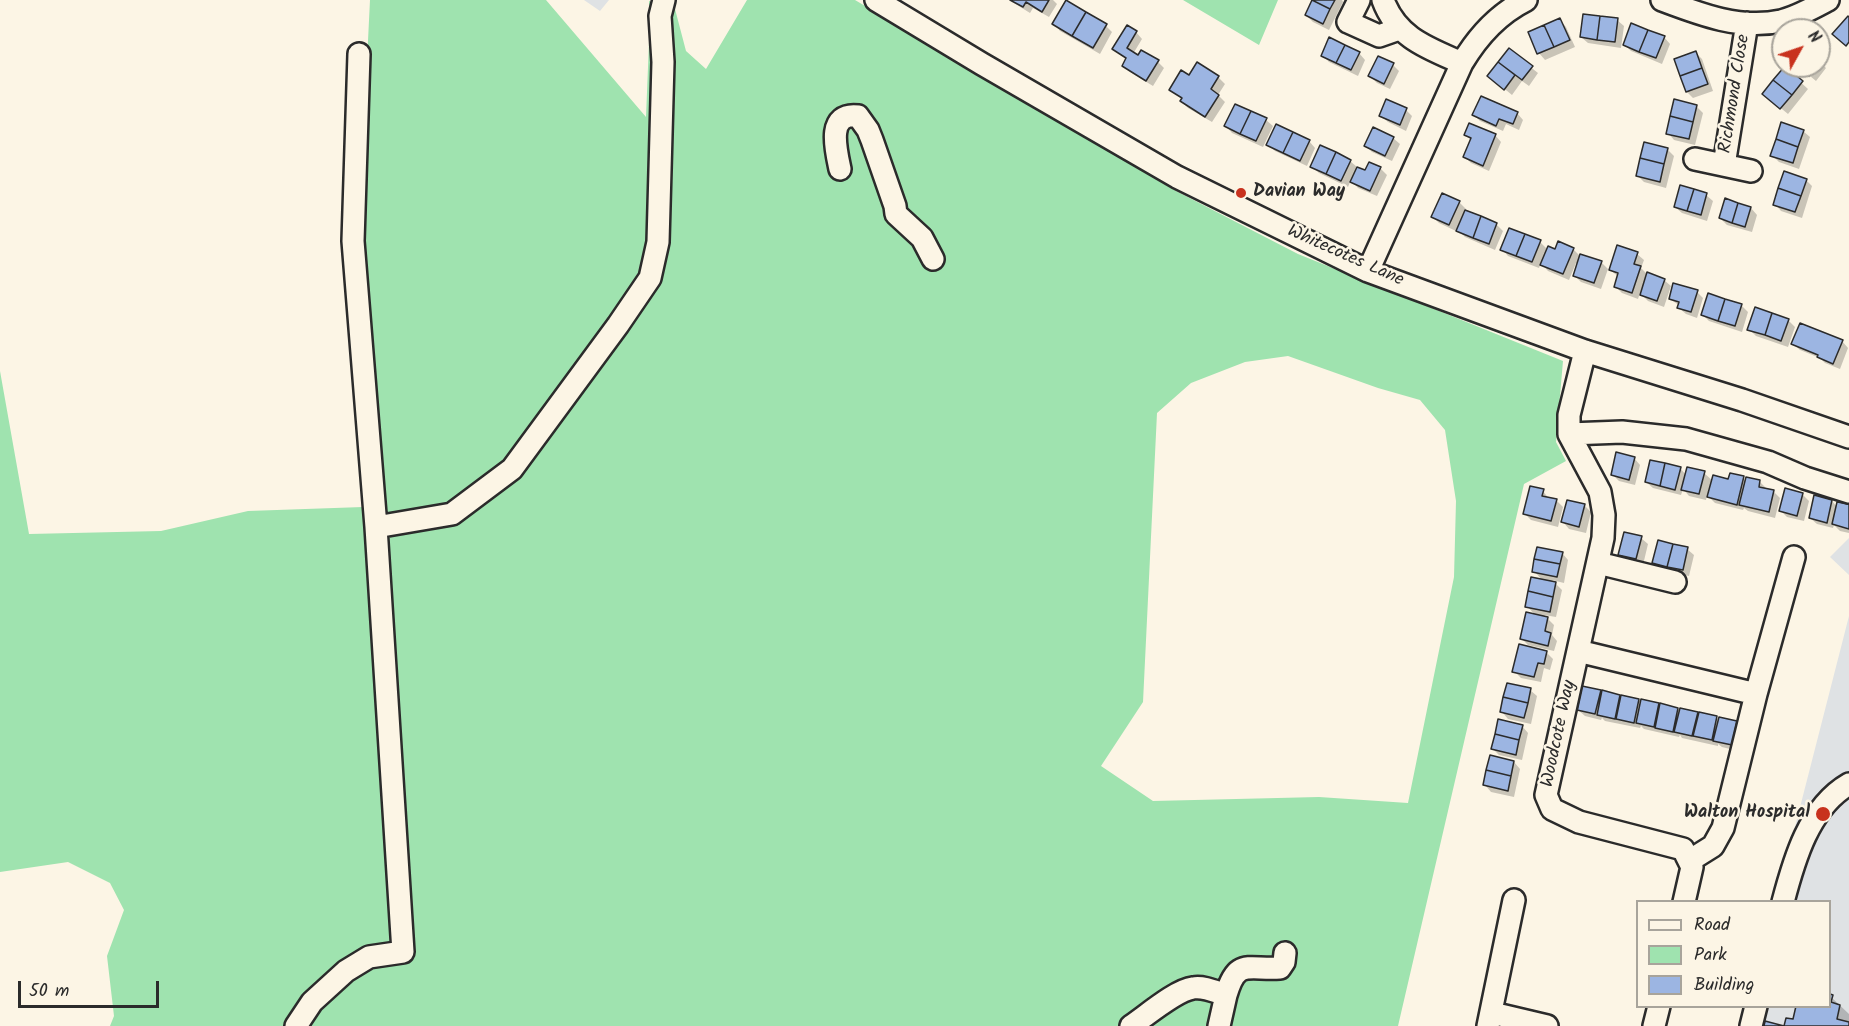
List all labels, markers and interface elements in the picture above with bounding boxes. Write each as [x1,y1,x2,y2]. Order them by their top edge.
north arrow [1771,18,1831,78]
text: N [1801,25,1826,49]
street label: Richmond Close [1716,33,1756,155]
place label: Davian Way [1253,182,1345,204]
marker: Davian Way [1234,186,1248,200]
street label: Whitecotes Lane [1283,222,1407,292]
street label: Woodcote Way [1538,679,1582,789]
place label: Walton Hospital [1684,803,1810,825]
marker: Walton Hospital [1814,805,1832,823]
legend [1636,900,1831,1008]
text: Road [1694,911,1730,940]
text: Park [1694,941,1727,970]
scale bar [21,969,162,1007]
text: Building [1694,971,1754,1000]
text: 50 m [29,977,69,1006]

